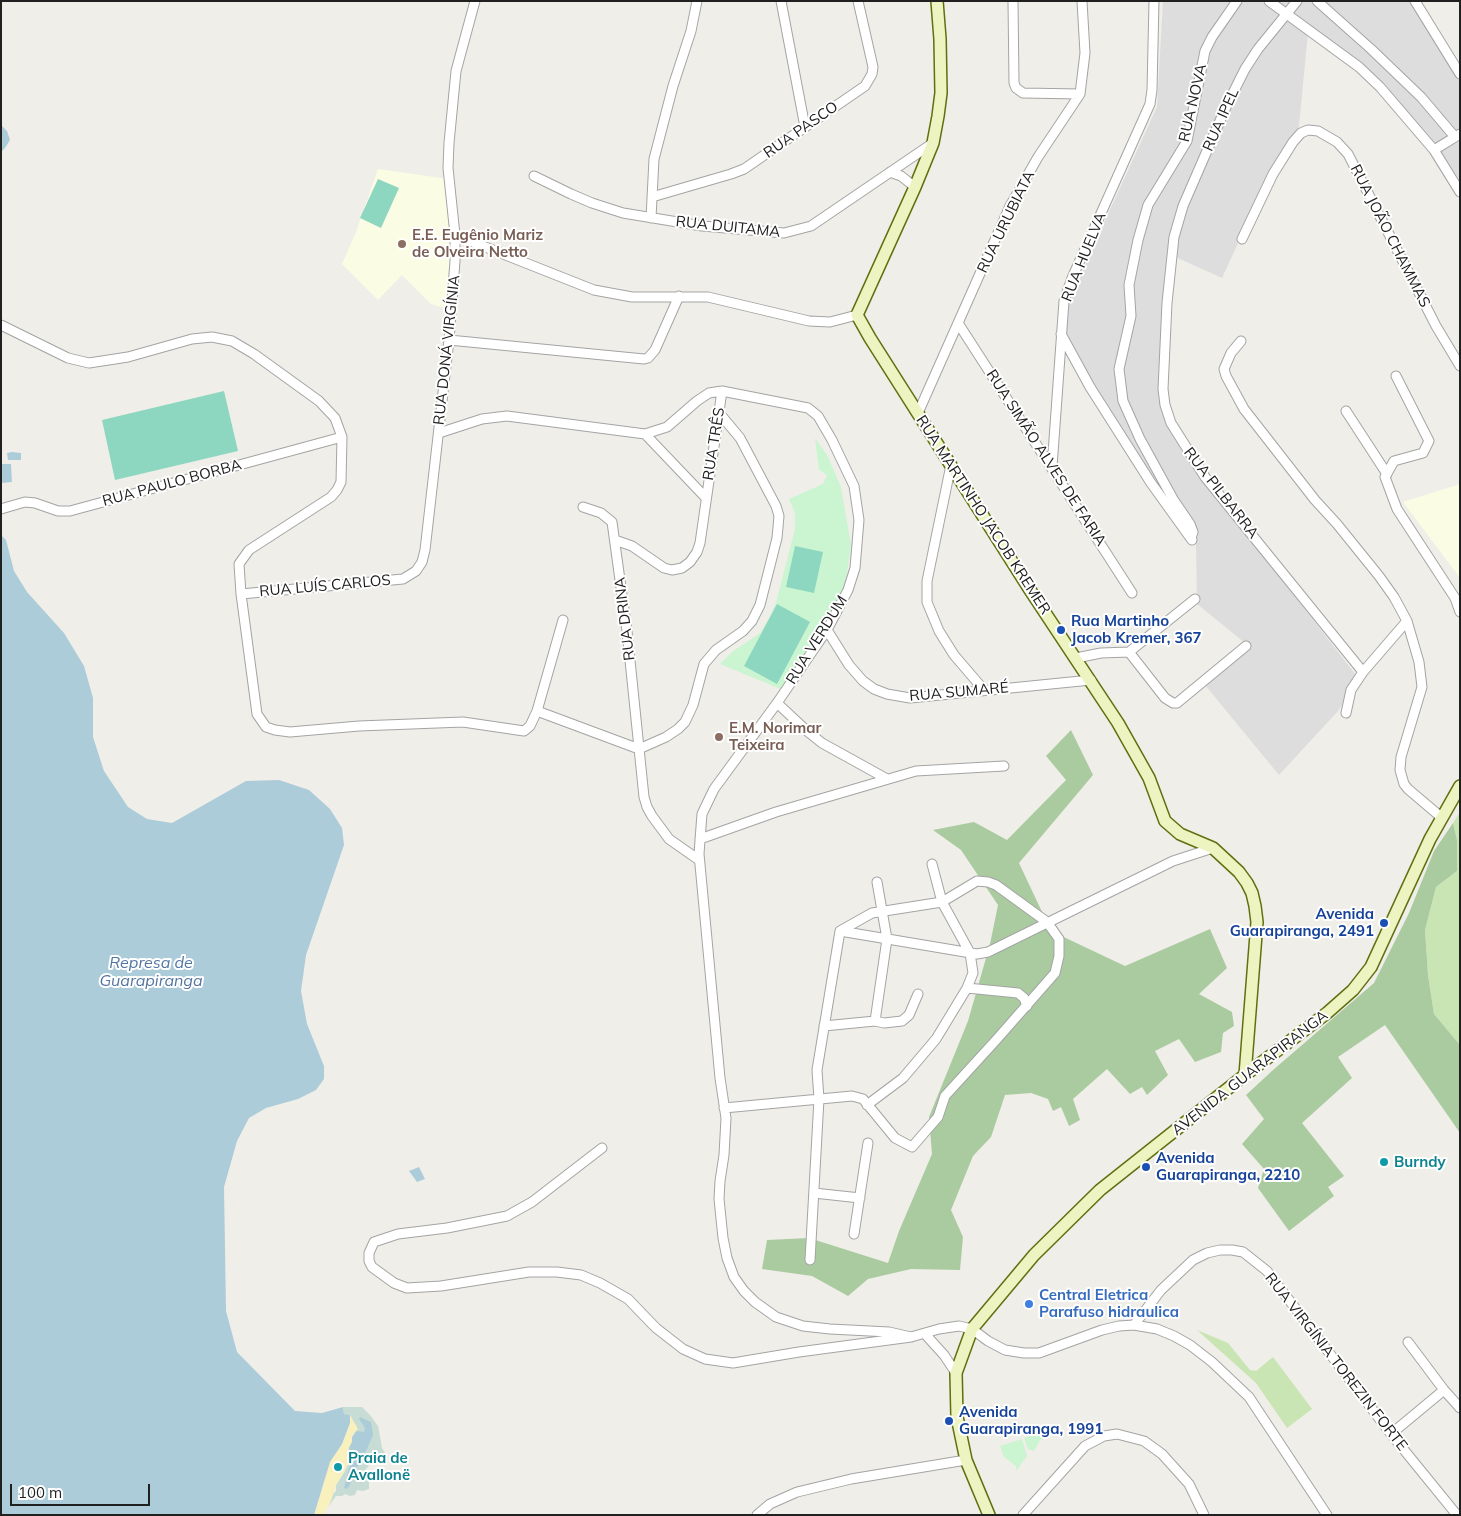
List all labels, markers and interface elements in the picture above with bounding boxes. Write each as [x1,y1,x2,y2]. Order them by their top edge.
street label: RUA NOVA [1175,62,1211,144]
street label: RUA IPEL [1199,86,1243,154]
street label: RUA PASCO [760,98,842,162]
street label: RUA JOÃO CHAMMAS [1346,162,1434,310]
street label: RUA URUBIATA [973,168,1039,276]
street label: RUA HUELVA [1058,210,1110,304]
street label: RUA DUITAMA [675,213,781,241]
place label: E.E. Eugênio Mariz de Olveira Netto [412,226,543,261]
marker: E.E. Eugênio Mariz de Olveira Netto [396,238,408,250]
street label: RUA DONÁ VIRGÍNIA [430,274,464,426]
street label: RUA SIMÃO ALVES DE FARIA [982,366,1110,550]
street label: RUA TRÊS [699,406,729,482]
street label: RUA MARTINHO JACOB KREMER [912,412,1054,618]
street label: RUA PILBARRA [1180,444,1262,542]
street label: RUA PAULO BORBA [101,456,243,510]
street label: RUA LUÍS CARLOS [258,571,392,601]
street label: RUA DRINA [611,576,639,662]
street label: RUA VERDUM [783,592,851,688]
place label: Rua Martinho Jacob Kremer, 367 [1071,612,1201,647]
marker: Rua Martinho Jacob Kremer, 367 [1055,624,1067,636]
street label: RUA SUMARÉ [909,679,1009,705]
place label: E.M. Norimar Teixeira [729,719,821,754]
marker: E.M. Norimar Teixeira [713,731,725,743]
place label: Avenida Guarapiranga, 2491 [1230,905,1374,940]
marker: Avenida Guarapiranga, 2491 [1378,917,1390,929]
water label: Represa de Guarapiranga [99,953,203,991]
street label: AVENIDA GUARAPIRANGA [1169,1007,1331,1139]
place label: Avenida Guarapiranga, 2210 [1156,1149,1300,1184]
place label: Burndy [1394,1153,1446,1171]
marker: Burndy [1378,1156,1390,1168]
marker: Avenida Guarapiranga, 2210 [1140,1161,1152,1173]
street label: RUA VIRGÍNIA TOREZIN FORTE [1261,1270,1411,1454]
place label: Central Eletrica Parafuso hidraulica [1039,1286,1179,1321]
marker: Central Eletrica Parafuso hidraulica [1023,1298,1035,1310]
place label: Avenida Guarapiranga, 1991 [959,1403,1103,1438]
marker: Avenida Guarapiranga, 1991 [943,1415,955,1427]
place label: Praia de Avallonë [348,1449,410,1484]
marker: Praia de Avallonë [332,1461,344,1473]
scale bar [12,1474,152,1506]
text: 100 m [18,1483,62,1502]

